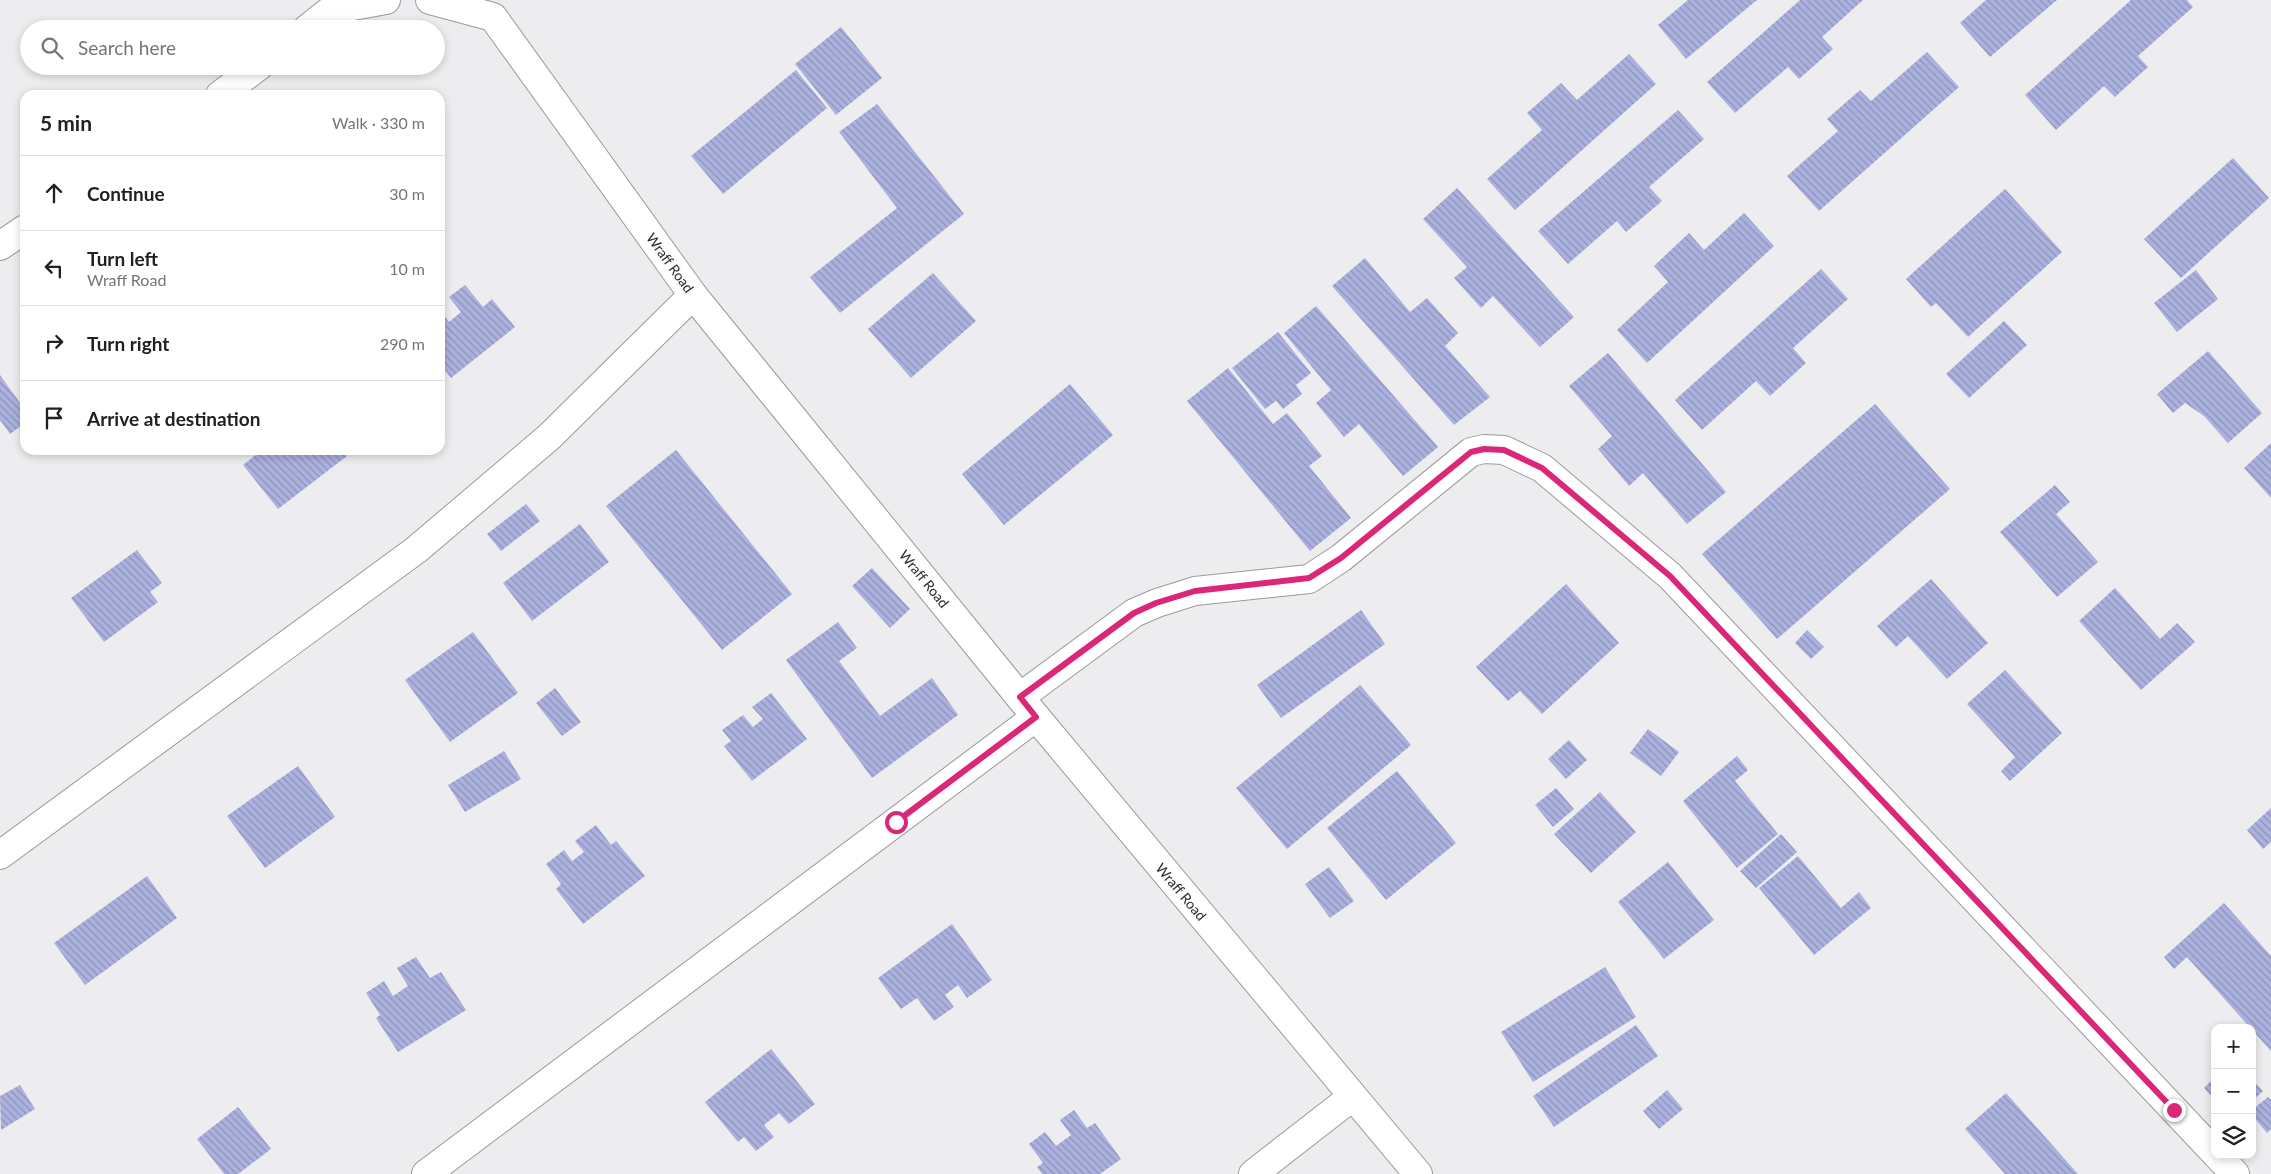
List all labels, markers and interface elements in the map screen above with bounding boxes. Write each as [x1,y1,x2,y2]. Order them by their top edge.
search box [20,20,445,75]
icon: search [38,34,66,62]
text: Search here [78,36,176,59]
text: 5 min [40,110,92,135]
text: Walk · 330 m [332,113,425,132]
icon: ahead [40,179,68,207]
text: Continue [87,182,165,205]
text: 30 m [389,184,425,203]
street label: Wraff Road [643,230,698,296]
text: Turn left [87,247,158,270]
icon: left [40,254,68,282]
text: 10 m [389,259,425,278]
text: Wraff Road [87,270,166,289]
icon: right [40,329,68,357]
text: Turn right [87,332,169,355]
text: 290 m [380,334,425,353]
icon: arrive [40,404,68,432]
text: Arrive at destination [87,407,260,430]
street label: Wraff Road [896,546,953,611]
route start [885,811,908,834]
street label: Wraff Road [1153,860,1210,924]
map controls [2211,1024,2256,1159]
button: + [2211,1024,2256,1069]
button: − [2211,1069,2256,1114]
route end [2163,1099,2186,1122]
button: layers [2211,1114,2256,1159]

